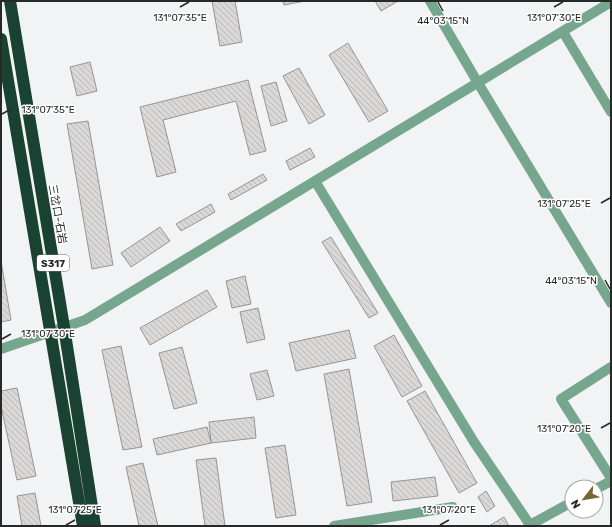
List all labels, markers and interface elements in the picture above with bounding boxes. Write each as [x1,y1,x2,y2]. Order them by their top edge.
text: 131°07'35"E [153,12,207,24]
text: 131°07'30"E [527,12,581,24]
text: 44°03'15"N [417,15,469,27]
text: 131°07'35"E [21,104,75,116]
street label: 三岔口-石岩 [46,183,69,245]
text: 131°07'25"E [537,198,591,210]
road number: S317 [37,255,69,271]
text: 44°03'15"N [545,275,597,287]
text: 131°07'30"E [21,328,75,340]
text: 131°07'20"E [537,423,591,435]
north arrow [564,479,604,519]
text: N [568,497,583,511]
text: 131°07'25"E [48,504,102,516]
text: 131°07'20"E [422,504,476,516]

